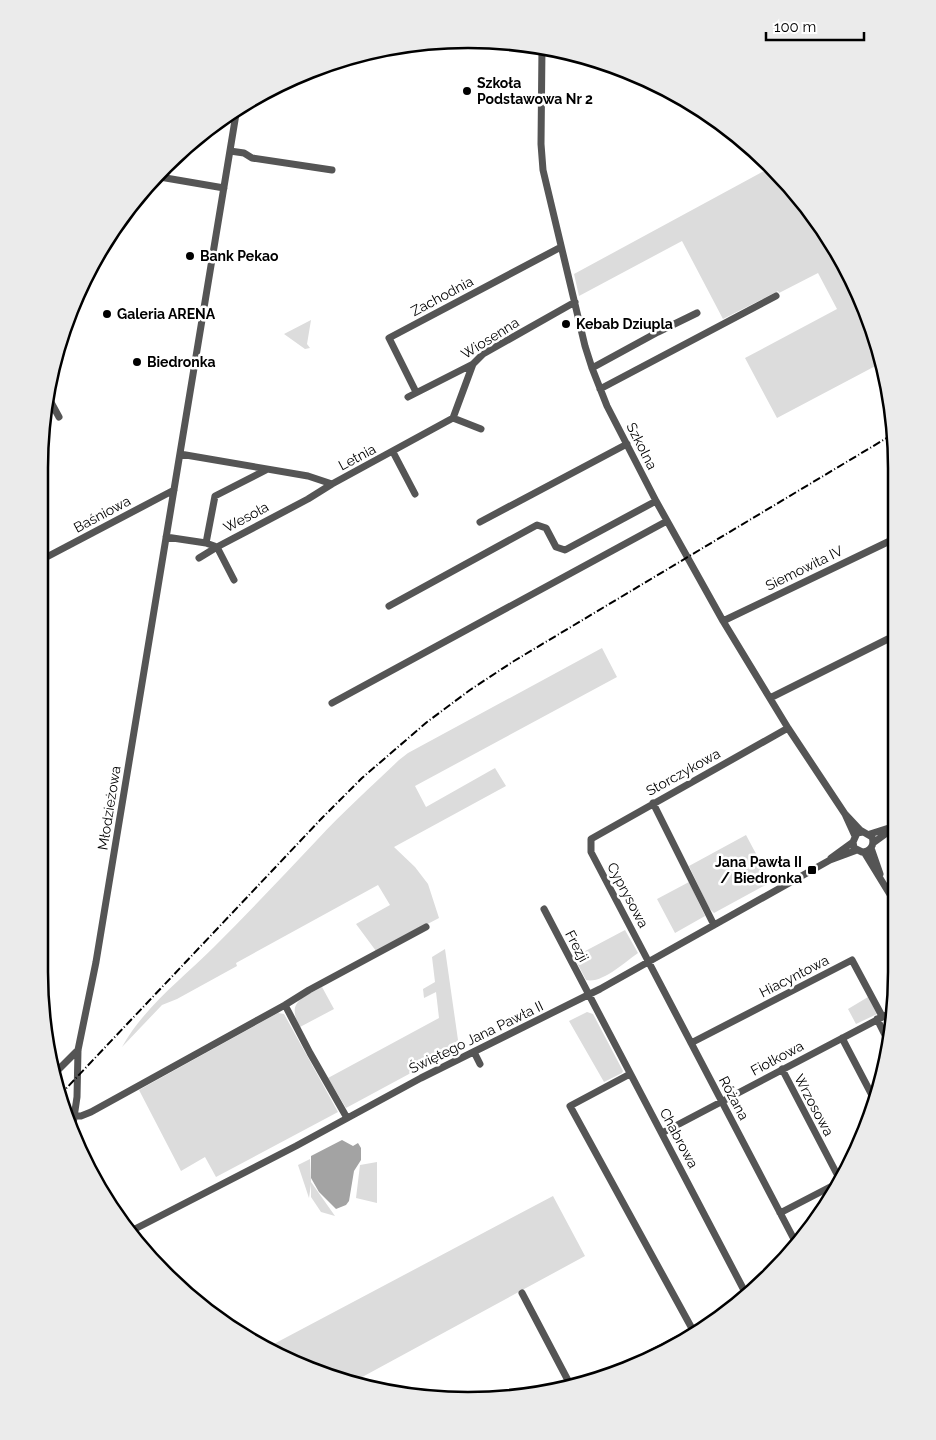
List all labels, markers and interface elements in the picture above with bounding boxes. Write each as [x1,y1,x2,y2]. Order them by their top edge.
scale bar [766,10,864,42]
text: 100 m [774,18,816,36]
place label: Szkoła Podstawowa Nr 2 [477,75,593,107]
marker: Szkoła Podstawowa Nr 2 [461,85,473,97]
place label: Bank Pekao [200,248,279,264]
marker: Bank Pekao [184,250,196,262]
street label: Zachodnia [408,273,476,319]
place label: Galeria ARENA [117,306,216,322]
marker: Galeria ARENA [101,308,113,320]
street label: Wiosenna [458,314,522,362]
place label: Kebab Dziupla [576,316,673,332]
marker: Kebab Dziupla [560,318,572,330]
place label: Biedronka [147,354,216,370]
marker: Biedronka [131,356,143,368]
street label: Szkolna [623,420,661,472]
street label: Letnia [336,441,378,473]
street label: Baśniowa [71,492,133,536]
street label: Wesoła [221,498,271,536]
street label: Siemowita IV [763,542,846,594]
street label: Storczykowa [643,745,723,799]
street label: Młodzieżowa [94,765,124,851]
place label: Jana Pawła II / Biedronka [715,854,802,886]
street label: Cyprysowa [604,860,652,930]
marker: Jana Pawła II / Biedronka [806,864,818,876]
street label: Frezji [562,927,592,965]
street label: Hiacyntowa [757,952,831,1000]
street label: Świętego Jana Pawła II [406,997,546,1076]
street label: Fiołkowa [748,1037,806,1079]
street label: Wrzosowa [791,1071,837,1139]
street label: Różana [716,1073,752,1123]
street label: Chabrowa [657,1105,701,1171]

